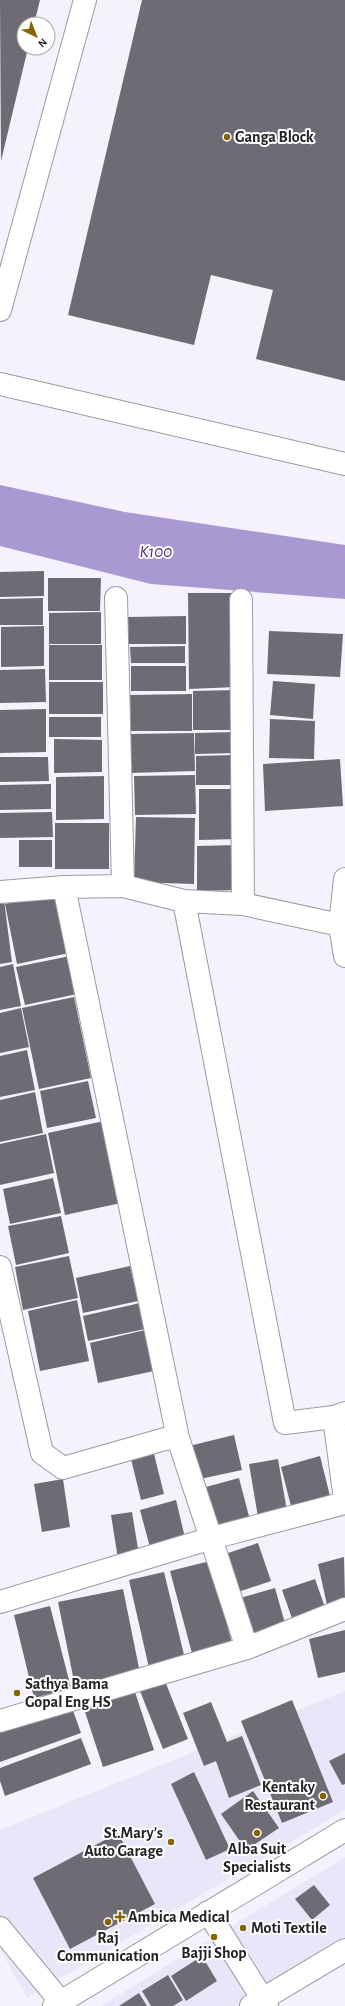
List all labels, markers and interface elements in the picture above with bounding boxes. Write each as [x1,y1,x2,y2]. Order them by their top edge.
north arrow [16,16,56,56]
text: N [36,36,49,50]
place label: Ganga Block [235,129,314,145]
marker: Ganga Block [222,132,232,142]
water label: K100 [140,543,172,560]
place label: Sathya Bama Gopal Eng HS [25,1676,111,1710]
marker: Sathya Bama Gopal Eng HS [12,1688,22,1698]
place label: Kentaky Restaurant [244,1779,316,1813]
marker: Kentaky Restaurant [318,1791,328,1801]
place label: St.Mary’s Auto Garage [84,1825,163,1859]
marker: Alba Suit Specialists [252,1828,262,1838]
marker: St.Mary’s Auto Garage [166,1837,176,1847]
place label: Alba Suit Specialists [223,1841,291,1875]
place label: Ambica Medical [128,1909,230,1925]
marker: Ambica Medical [115,1912,125,1922]
marker: Raj Communication [103,1917,113,1927]
place label: Moti Textile [251,1920,327,1936]
marker: Moti Textile [238,1923,248,1933]
place label: Raj Communication [57,1930,159,1964]
marker: Bajji Shop [209,1932,219,1942]
place label: Bajji Shop [181,1945,247,1962]

